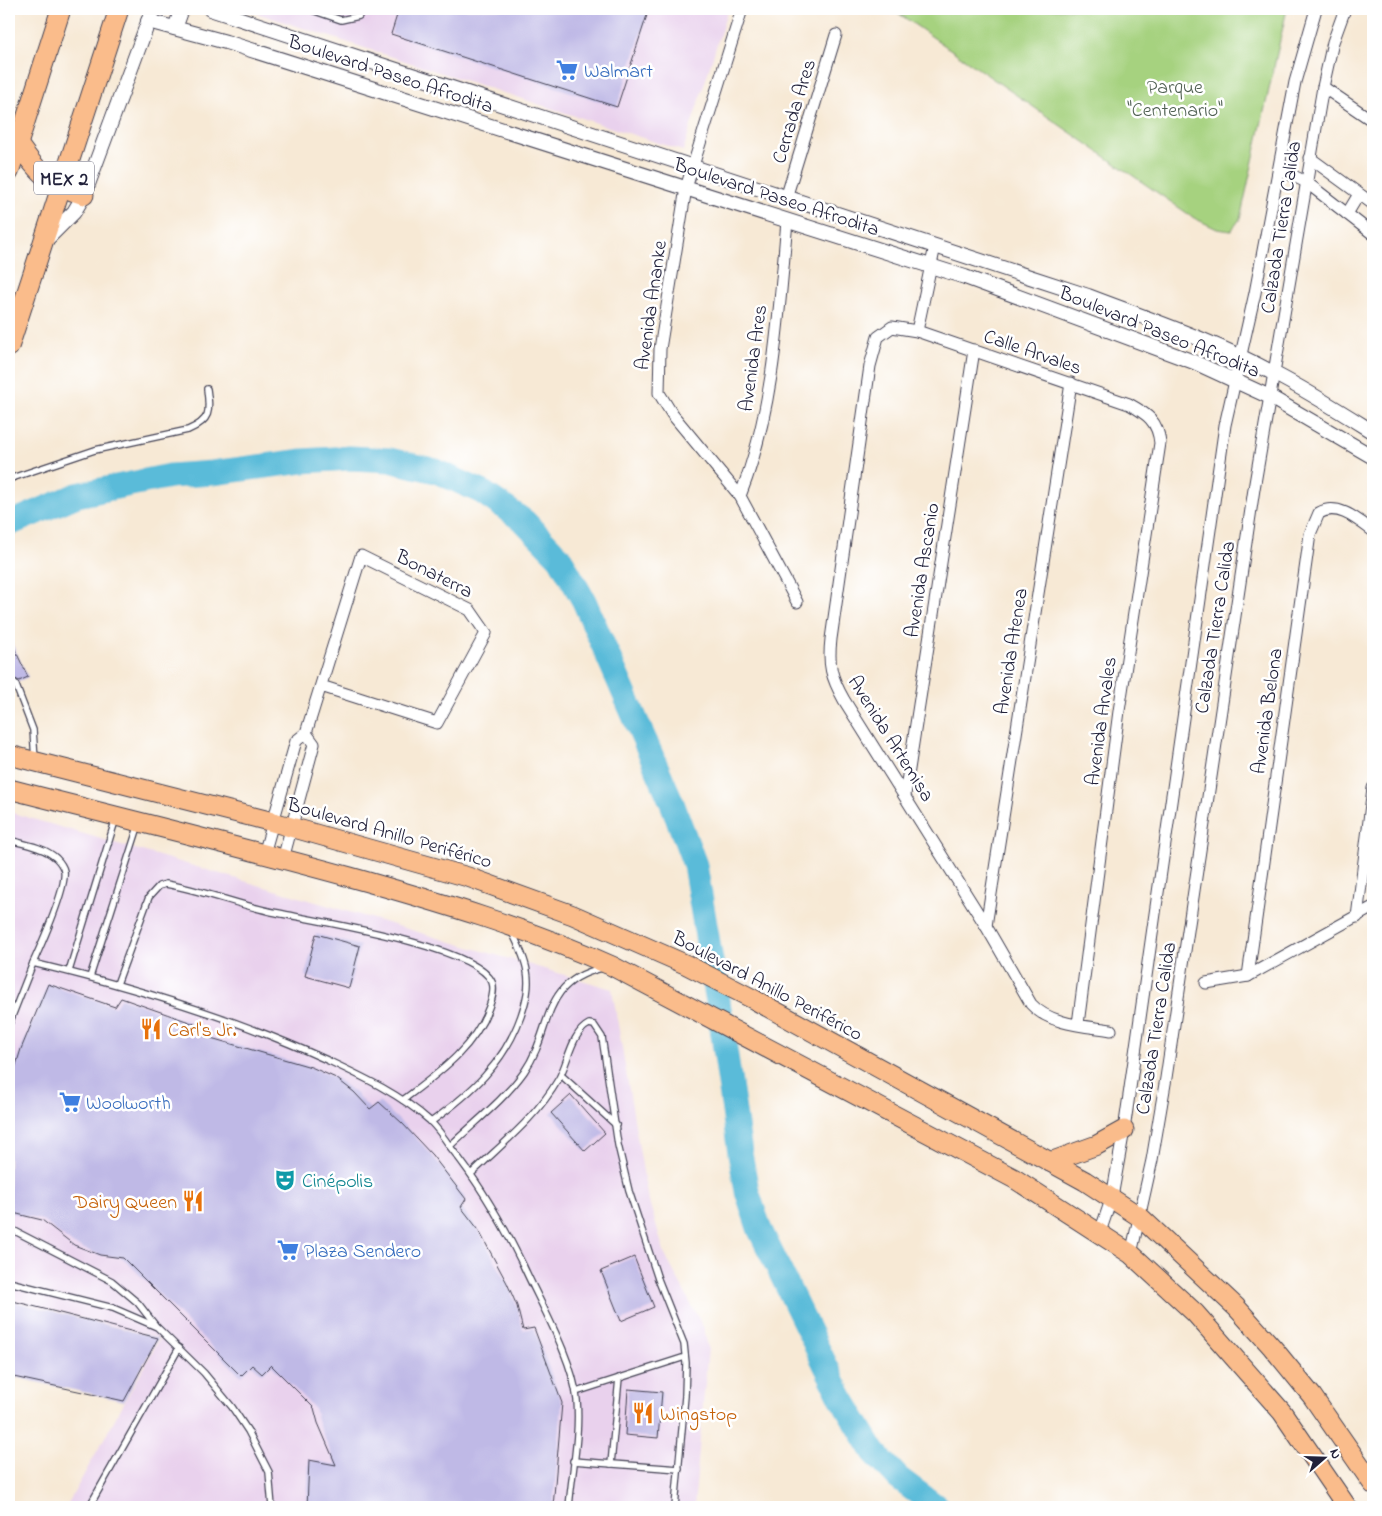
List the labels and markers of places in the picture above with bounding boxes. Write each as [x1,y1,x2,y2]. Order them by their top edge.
supermarket icon: Walmart [554,57,580,83]
place label: Walmart [584,58,653,87]
restaurant icon: Carl's Jr. [138,1016,164,1042]
place label: Carl's Jr. [168,1017,237,1046]
supermarket icon: Woolworth [57,1089,83,1115]
place label: Woolworth [86,1090,171,1119]
theatre icon: Cinépolis [272,1167,298,1193]
place label: Cinépolis [302,1168,373,1197]
restaurant icon: Dairy Queen [180,1188,206,1214]
place label: Dairy Queen [73,1189,177,1218]
supermarket icon: Plaza Sendero [275,1237,301,1263]
place label: Plaza Sendero [304,1238,421,1267]
restaurant icon: Wingstop [630,1400,656,1426]
place label: Wingstop [660,1401,737,1431]

